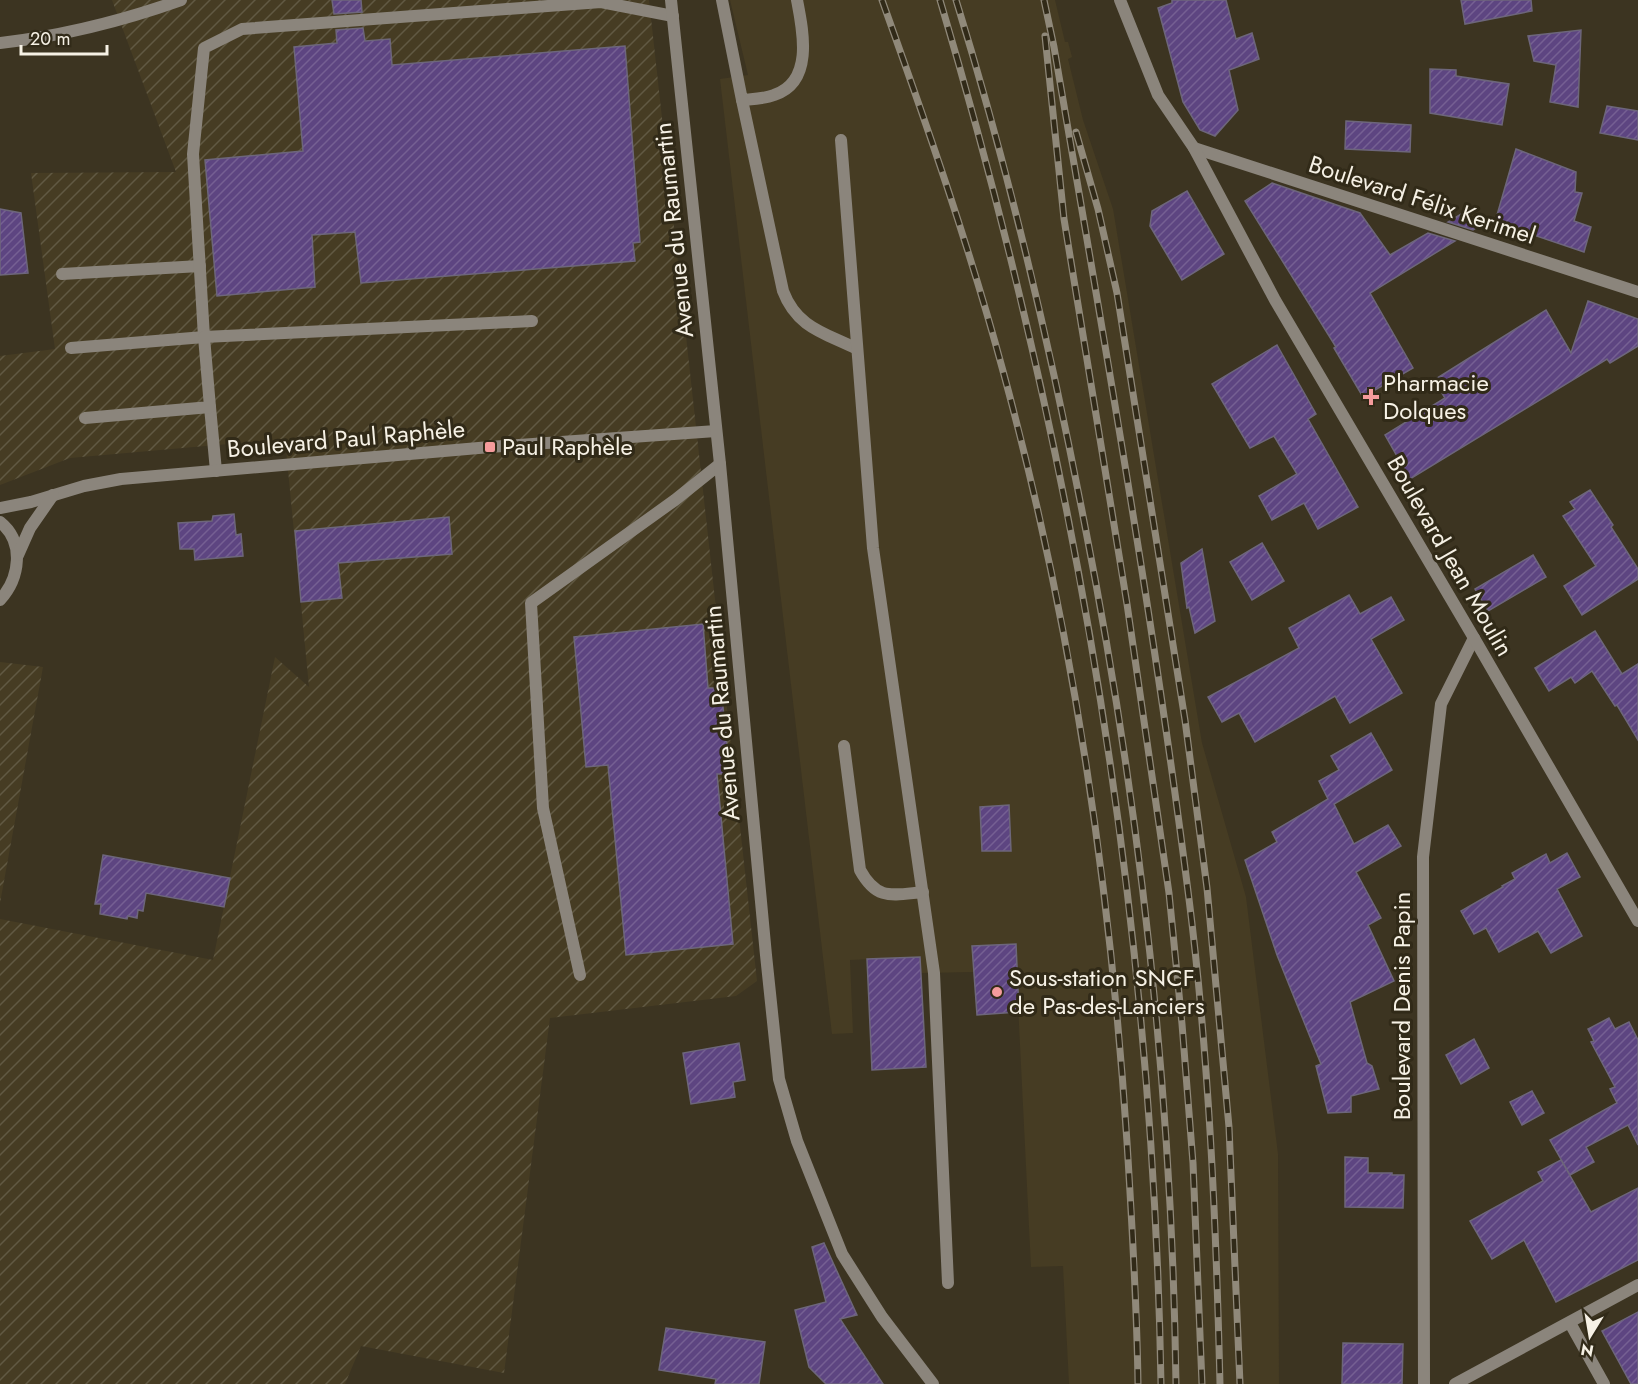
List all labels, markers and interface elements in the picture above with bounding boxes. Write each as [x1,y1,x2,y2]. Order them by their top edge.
scale bar [21,18,106,56]
text: 20 m [30,26,70,52]
street label: Avenue du Raumartin [645,121,702,339]
street label: Boulevard Félix Kerimel [1304,146,1540,253]
place label: Pharmacie Dolques [1383,365,1489,428]
marker: Pharmacie Dolques [1364,390,1378,404]
street label: Boulevard Paul Raphèle [226,411,466,466]
place label: Paul Raphèle [502,429,633,464]
marker: Paul Raphèle [483,440,497,454]
street label: Boulevard Jean Moulin [1379,449,1522,663]
street label: Avenue du Raumartin [695,604,748,822]
street label: Boulevard Denis Papin [1384,892,1419,1120]
place label: Sous-station SNCF de Pas-des-Lanciers [1009,960,1205,1023]
marker: Sous-station SNCF de Pas-des-Lanciers [990,985,1004,999]
north arrow [1560,1306,1620,1366]
text: N [1579,1338,1596,1363]

